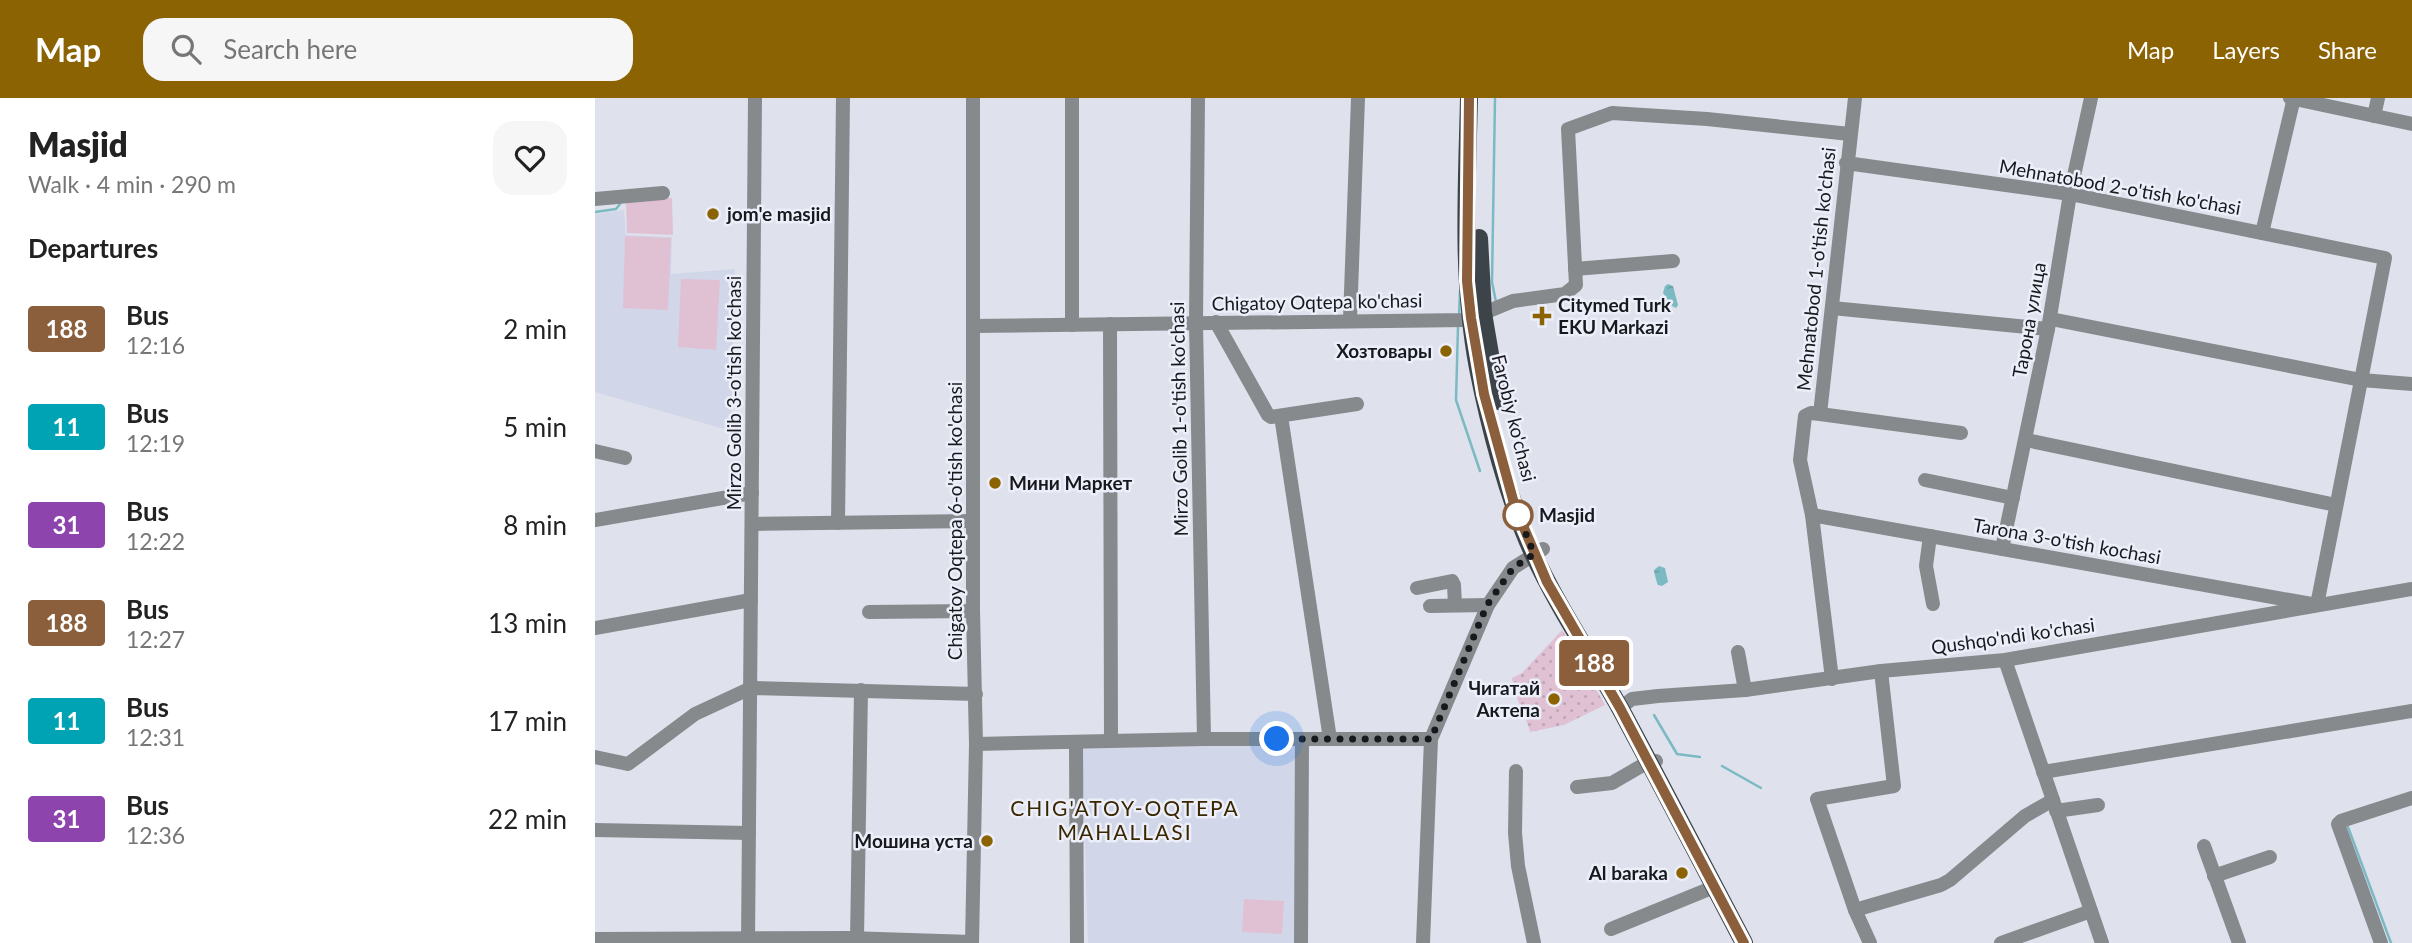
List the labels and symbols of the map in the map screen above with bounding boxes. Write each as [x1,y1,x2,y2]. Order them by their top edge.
street label: Mehnatobod 1-o'tish ko'chasi [1791,146,1840,392]
street label: Mehnatobod 2-o'tish ko'chasi [1997,154,2243,219]
place label: jom'e masjid [726,202,831,225]
marker: jom'e masjid [705,206,721,222]
street label: Тарона улица [2007,260,2050,379]
street label: Mirzo Golib 3-o'tish ko'chasi [722,276,745,510]
street label: Chigatoy Oqtepa ko'chasi [1211,288,1423,315]
place label: Citymed Turk EKU Markazi [1558,293,1672,338]
street label: Mirzo Golib 1-o'tish ko'chasi [1165,301,1192,537]
marker: Citymed Turk EKU Markazi [1532,306,1552,326]
place label: Хозтовары [1336,339,1432,362]
marker: Хозтовары [1438,343,1454,359]
street label: Farobiy ko'chasi [1488,352,1541,484]
street label: Chigatoy Oqtepa 6-o'tish ko'chasi [943,382,966,660]
place label: Мини Маркет [1009,471,1133,494]
marker: Мини Маркет [987,475,1003,491]
marker: Masjid [1503,500,1533,530]
place label: Masjid [1539,503,1595,526]
street label: Tarona 3-o'tish kochasi [1971,513,2163,568]
street label: Qushqo'ndi ko'chasi [1930,613,2096,658]
line badge: 188 [1554,640,1634,686]
place label: Чигатай Актепа [1468,676,1540,721]
marker: Чигатай Актепа [1546,691,1562,707]
your location [1259,721,1294,756]
district label: CHIG'ATOY-OQTEPA MAHALLASI [1010,795,1240,844]
place label: Мошина уста [854,829,973,852]
marker: Мошина уста [979,833,995,849]
place label: Al baraka [1588,861,1668,884]
marker: Al baraka [1674,865,1690,881]

